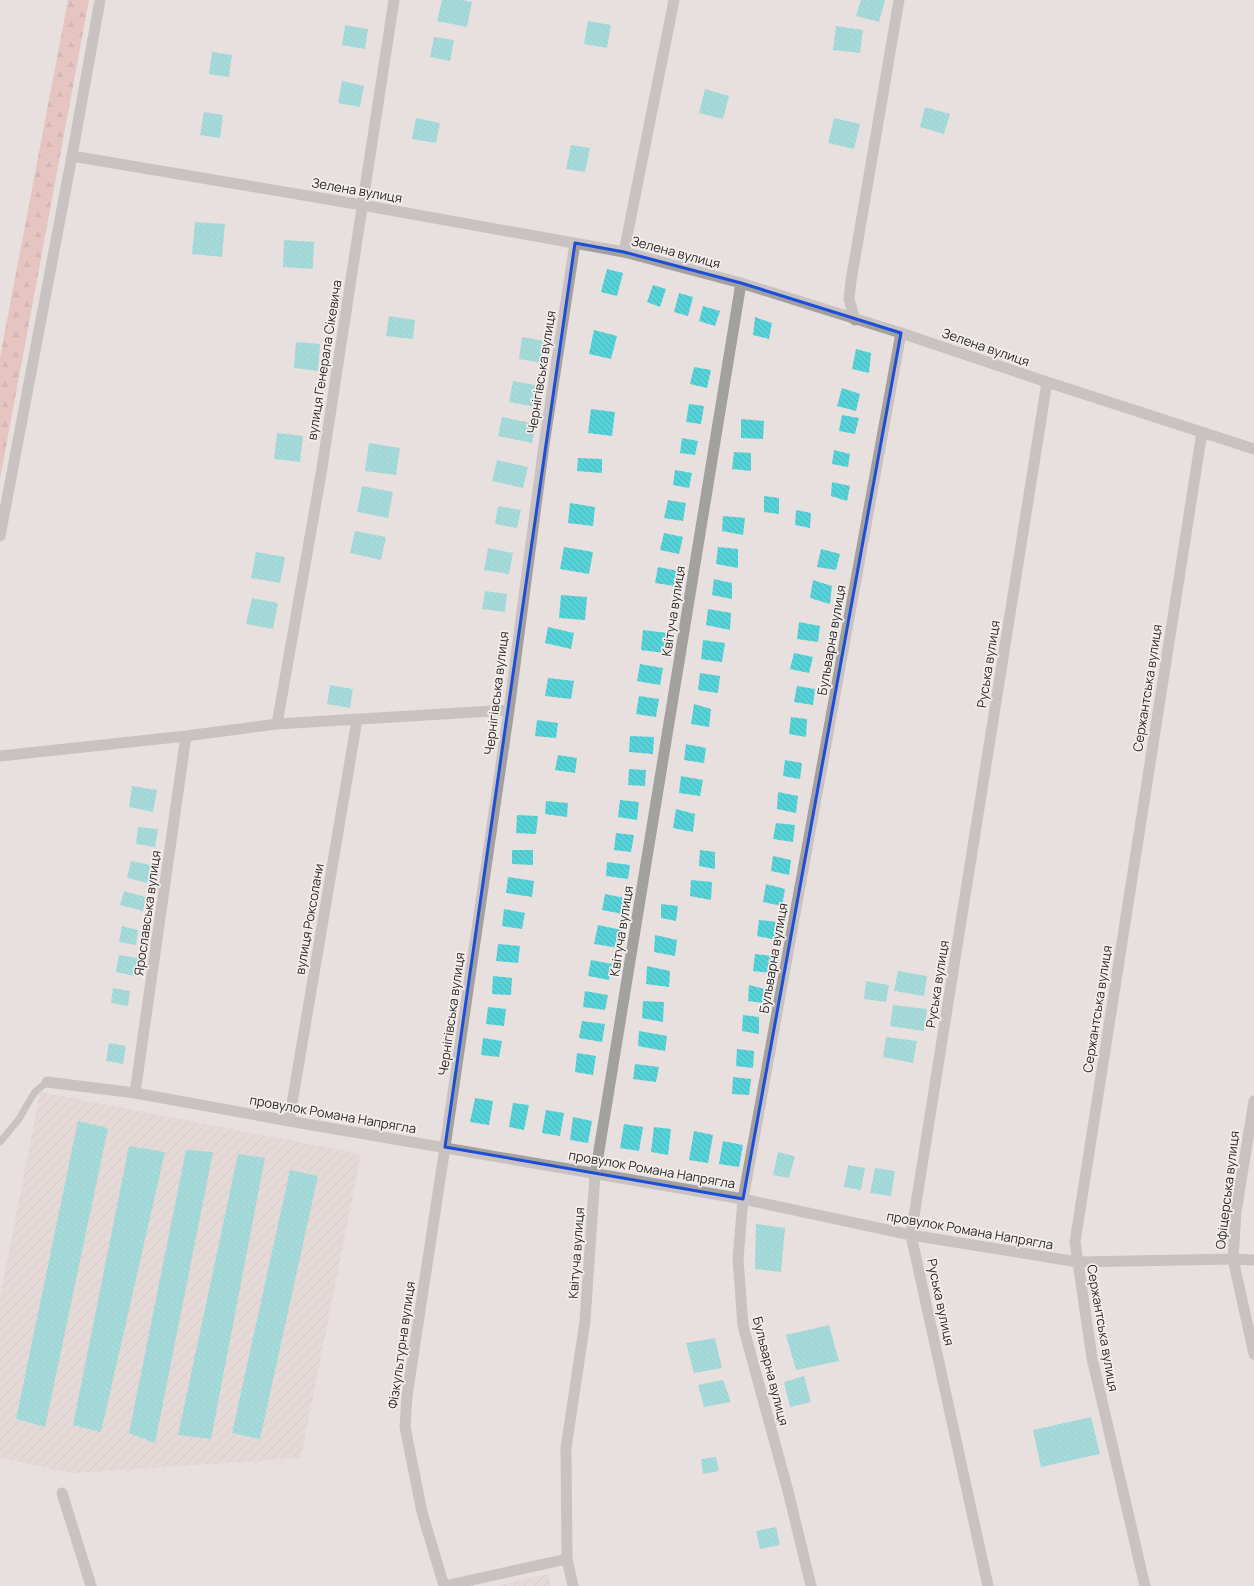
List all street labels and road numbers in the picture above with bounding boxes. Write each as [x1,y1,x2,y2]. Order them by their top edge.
street label: Зелена вулиця [310,173,404,207]
street label: Зелена вулиця [629,231,723,273]
street label: вулиця Генерала Сікевича [302,279,346,441]
street label: Чернігівська вулиця [522,309,560,435]
street label: Зелена вулиця [940,324,1032,370]
street label: Квітуча вулиця [657,564,689,658]
street label: Бульварна вулиця [812,583,850,697]
street label: Руська вулиця [972,619,1004,709]
street label: Сержантська вулиця [1128,623,1166,753]
street label: Чернігівська вулиця [479,630,513,756]
street label: Ярославська вулиця [129,849,165,977]
street label: вулиця Роксолани [290,862,328,976]
street label: Квітуча вулиця [605,884,637,978]
street label: Бульварна вулиця [754,901,792,1015]
street label: Руська вулиця [921,939,953,1029]
street label: Сержантська вулиця [1078,944,1116,1074]
street label: Чернігівська вулиця [433,951,469,1077]
street label: провулок Романа Напрягла [248,1090,418,1138]
street label: Офіцерська вулиця [1211,1130,1243,1250]
street label: провулок Романа Напрягла [567,1145,737,1193]
street label: провулок Романа Напрягла [885,1206,1055,1254]
street label: Квітуча вулиця [564,1207,588,1299]
street label: Руська вулиця [923,1257,959,1347]
street label: Сержантська вулиця [1083,1263,1123,1393]
street label: Фізкультурна вулиця [383,1280,419,1410]
street label: Бульварна вулиця [749,1315,793,1427]

